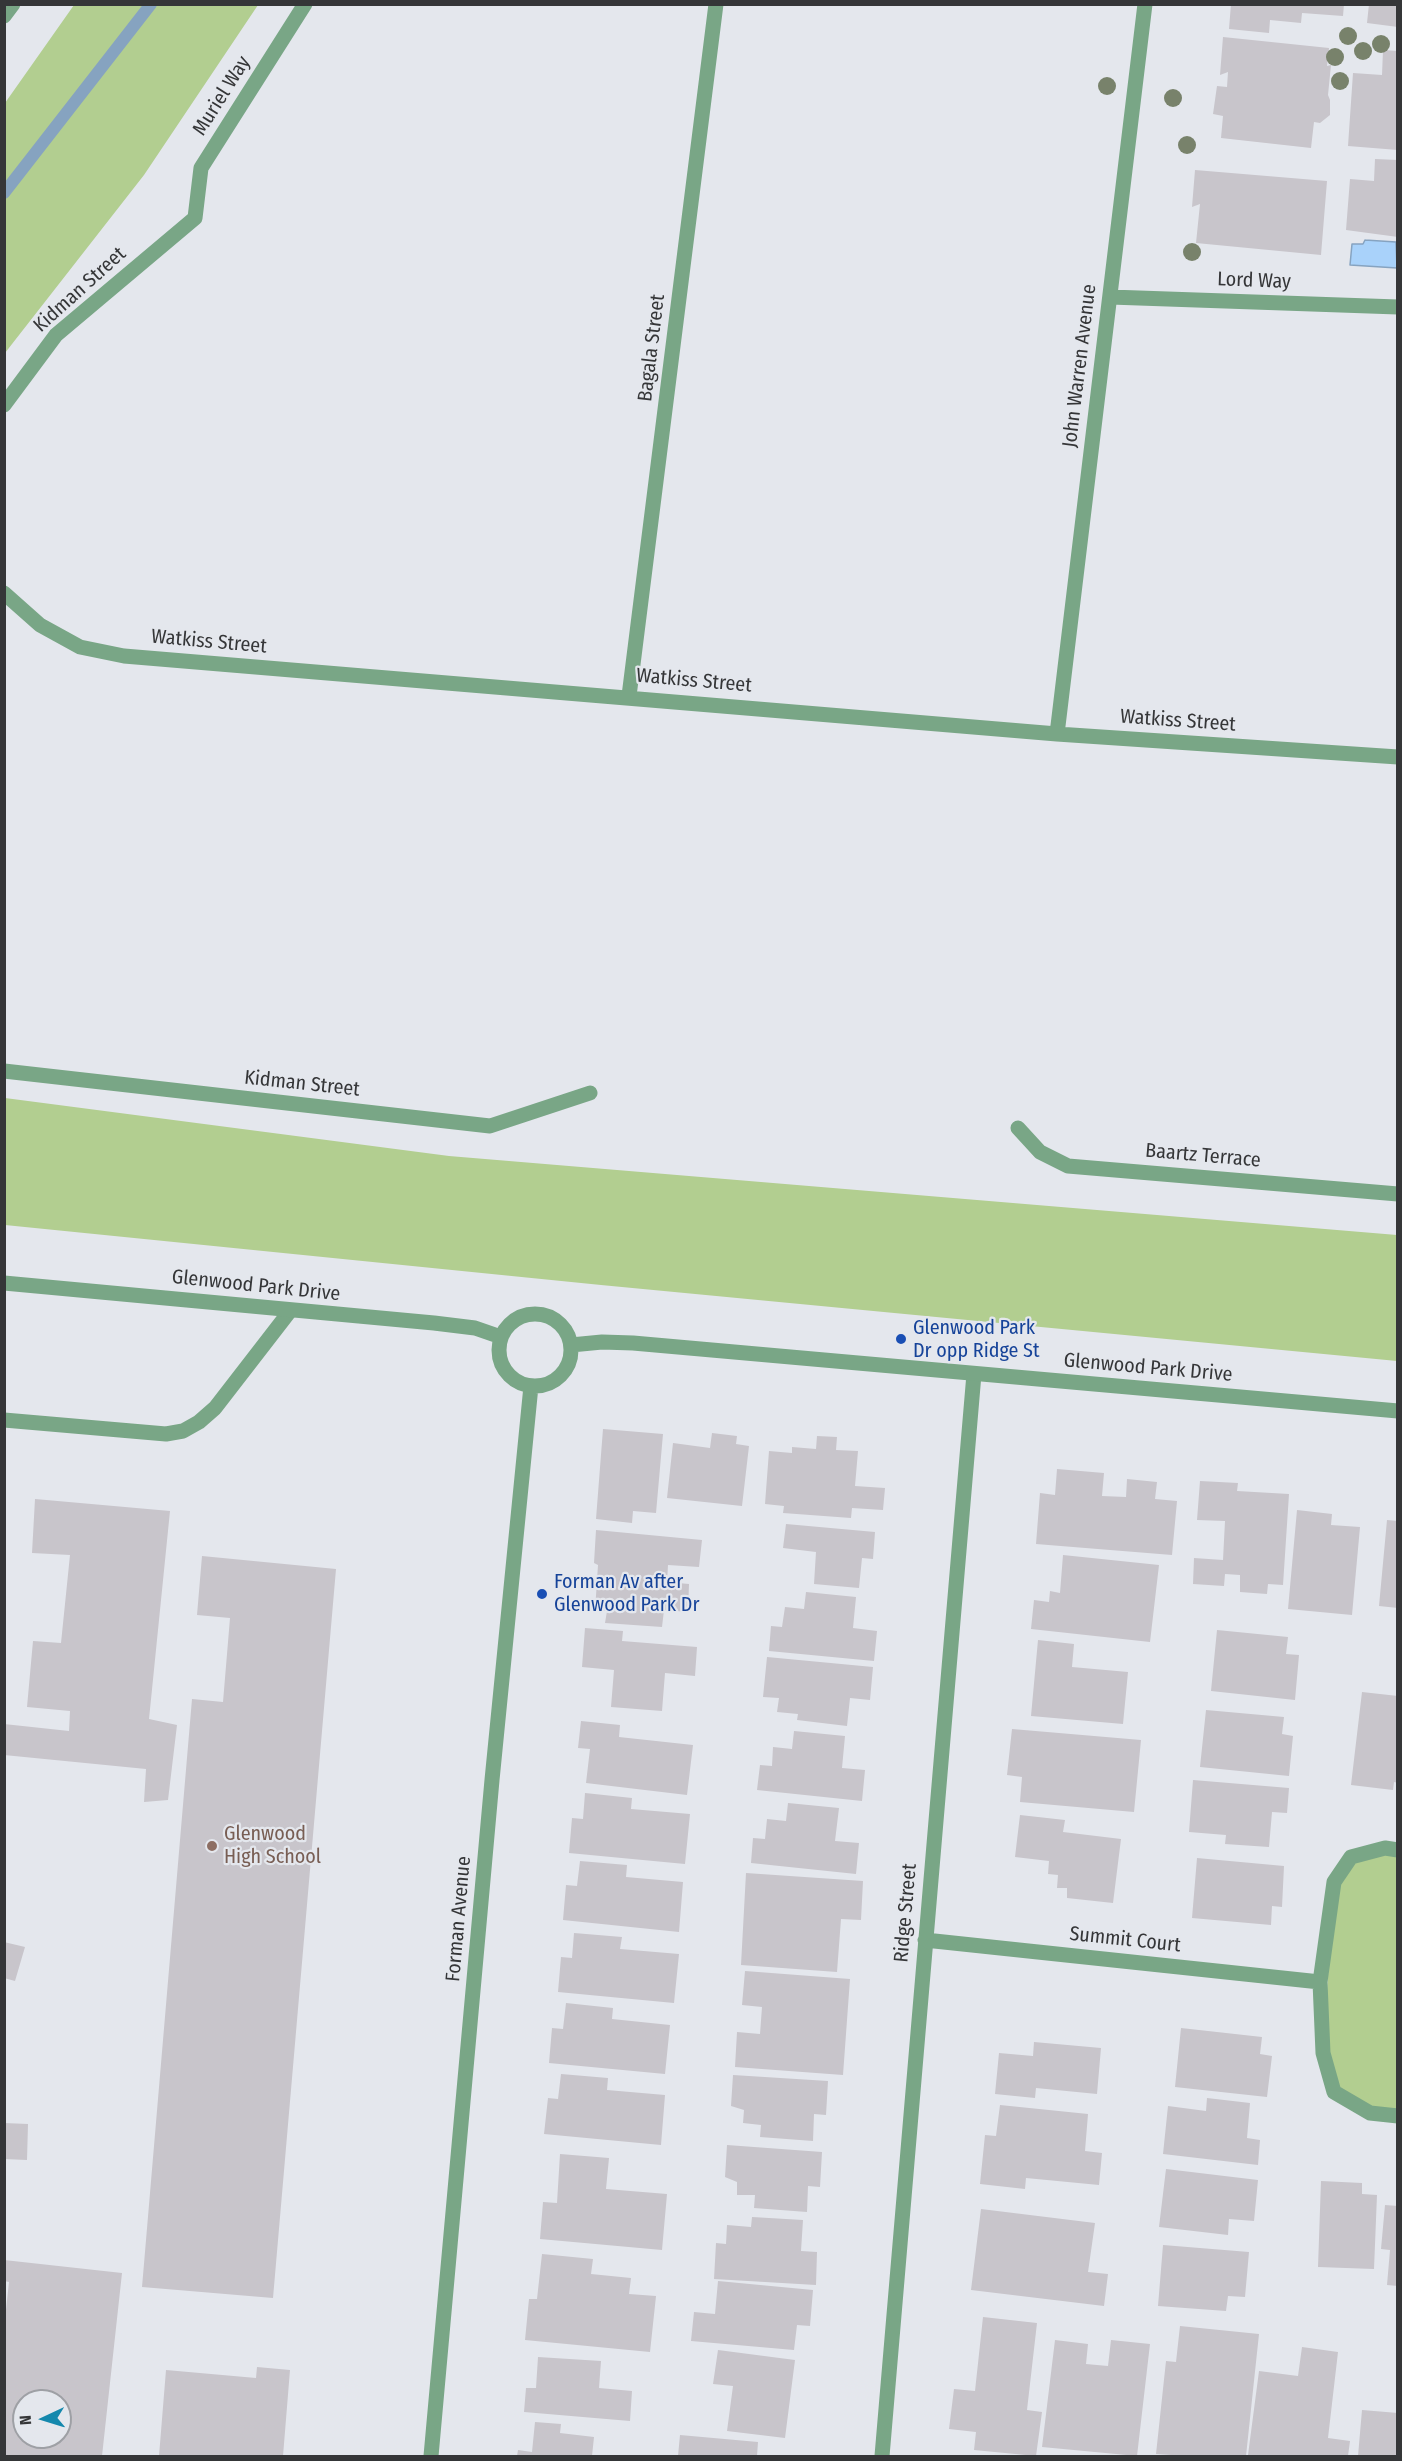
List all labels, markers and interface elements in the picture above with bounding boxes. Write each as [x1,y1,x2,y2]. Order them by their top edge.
street label: Muriel Way [188,52,256,140]
street label: Kidman Street [29,242,131,338]
street label: Lord Way [1217,268,1291,294]
street label: John Warren Avenue [1058,283,1102,449]
street label: Bagala Street [634,293,670,403]
street label: Watkiss Street [150,625,268,659]
street label: Watkiss Street [635,664,753,698]
street label: Watkiss Street [1119,705,1237,737]
street label: Kidman Street [243,1066,361,1102]
street label: Baartz Terrace [1144,1139,1262,1173]
street label: Glenwood Park Drive [171,1265,341,1307]
place label: Glenwood Park Dr opp Ridge St [913,1316,1040,1363]
marker: Glenwood Park Dr opp Ridge St [894,1332,908,1346]
street label: Glenwood Park Drive [1063,1349,1233,1387]
place label: Forman Av after Glenwood Park Dr [554,1570,699,1617]
marker: Forman Av after Glenwood Park Dr [535,1587,549,1601]
place label: Glenwood High School [224,1822,321,1869]
marker: Glenwood High School [205,1839,219,1853]
street label: Forman Avenue [442,1855,476,1983]
street label: Ridge Street [890,1862,922,1964]
street label: Summit Court [1068,1922,1182,1958]
north arrow [12,2389,72,2449]
text: N [16,2415,35,2426]

